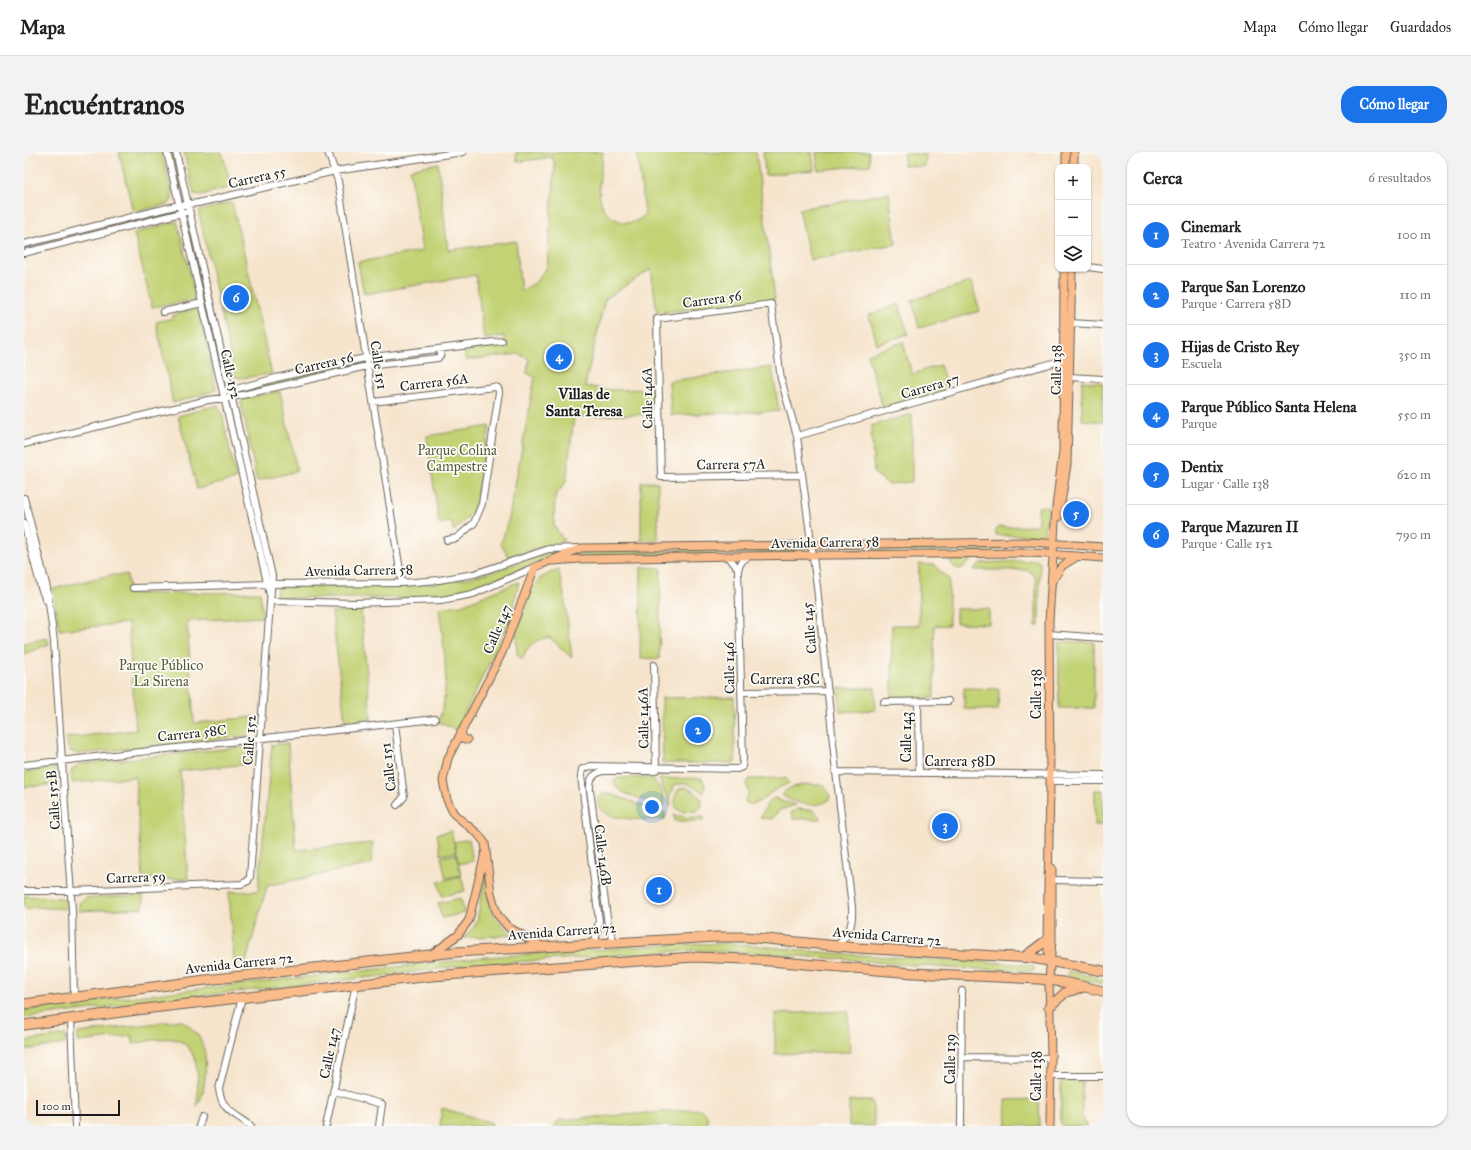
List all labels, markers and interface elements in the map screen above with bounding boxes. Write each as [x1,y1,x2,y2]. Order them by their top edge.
text: Mapa [20,16,65,39]
text: Mapa [1243,19,1276,36]
text: Cómo llegar [1298,19,1368,36]
text: Guardados [1390,19,1451,36]
button: Cómo llegar [1341,86,1447,123]
text: Encuéntranos [24,87,185,122]
street label: Carrera 55 [227,162,288,192]
map controls [1055,164,1091,272]
button: + [1055,164,1091,200]
text: Cerca [1143,168,1182,189]
text: 6 resultados [1368,170,1431,186]
button: − [1055,200,1091,236]
text: Cinemark [1181,218,1241,236]
text: 1 [1153,227,1159,243]
text: 100 m [1397,227,1431,243]
button: layers [1055,236,1091,272]
text: Teatro · Avenida Carrera 72 [1181,236,1325,252]
text: Parque San Lorenzo [1181,278,1305,296]
pin: 6 [223,283,249,313]
street label: Carrera 56 [681,287,744,312]
text: 2 [1153,287,1159,303]
text: 110 m [1399,287,1431,303]
text: Parque · Carrera 58D [1181,296,1291,312]
text: Hijas de Cristo Rey [1181,338,1299,356]
street label: Calle 151 [366,339,391,391]
pin: 4 [546,342,572,372]
street label: Calle 138 [1048,345,1065,395]
text: 3 [1153,347,1159,363]
text: 350 m [1398,347,1431,363]
street label: Calle 152 [217,348,245,401]
street label: Carrera 56 [293,348,356,378]
text: Escuela [1181,356,1222,372]
street label: Calle 146A [638,366,657,429]
street label: Carrera 56A [399,370,470,395]
street label: Carrera 57 [899,370,961,403]
district label: Villas de Santa Teresa [546,385,623,420]
text: Parque Público Santa Helena [1181,398,1357,416]
text: 4 [1152,407,1160,423]
text: 550 m [1398,407,1431,423]
text: Parque [1181,416,1217,432]
park label: Parque Colina Campestre [417,442,497,475]
street label: Carrera 57A [696,455,766,474]
text: Dentix [1181,458,1223,476]
text: 5 [1153,467,1159,483]
text: 620 m [1397,467,1431,483]
text: Lugar · Calle 138 [1181,476,1269,492]
pin: 5 [1063,499,1089,529]
text: Parque Mazuren II [1181,518,1299,536]
text: 6 [1153,527,1159,543]
text: 790 m [1396,527,1431,543]
street label: Avenida Carrera 58 [770,533,879,552]
text: Parque · Calle 152 [1181,536,1273,552]
street label: Avenida Carrera 58 [304,561,413,580]
street label: Calle 145 [798,601,821,655]
street label: Calle 147 [479,602,515,656]
street label: Calle 146 [721,641,738,694]
park label: Parque Público La Sirena [119,657,203,690]
street label: Calle 138 [1028,669,1045,719]
street label: Carrera 58C [750,671,820,688]
street label: Calle 146A [634,686,653,749]
street label: Calle 143 [898,712,915,762]
street label: Calle 152 [239,714,260,766]
pin: 2 [685,715,711,745]
street label: Carrera 58C [157,721,227,746]
street label: Calle 151 [377,741,400,792]
street label: Carrera 58D [925,753,995,770]
street label: Calle 152B [43,769,64,830]
your location [642,797,662,817]
pin: 3 [932,811,958,841]
street label: Calle 146B [590,823,615,887]
street label: Carrera 59 [106,868,166,887]
pin: 1 [646,875,672,905]
street label: Avenida Carrera 72 [506,919,617,944]
street label: Avenida Carrera 72 [831,923,942,950]
street label: Avenida Carrera 72 [183,949,294,978]
street label: Calle 147 [316,1026,343,1080]
street label: Calle 139 [942,1034,959,1084]
street label: Calle 138 [1028,1051,1045,1101]
scale bar [36,1098,120,1117]
text: 100 m [42,1100,71,1113]

